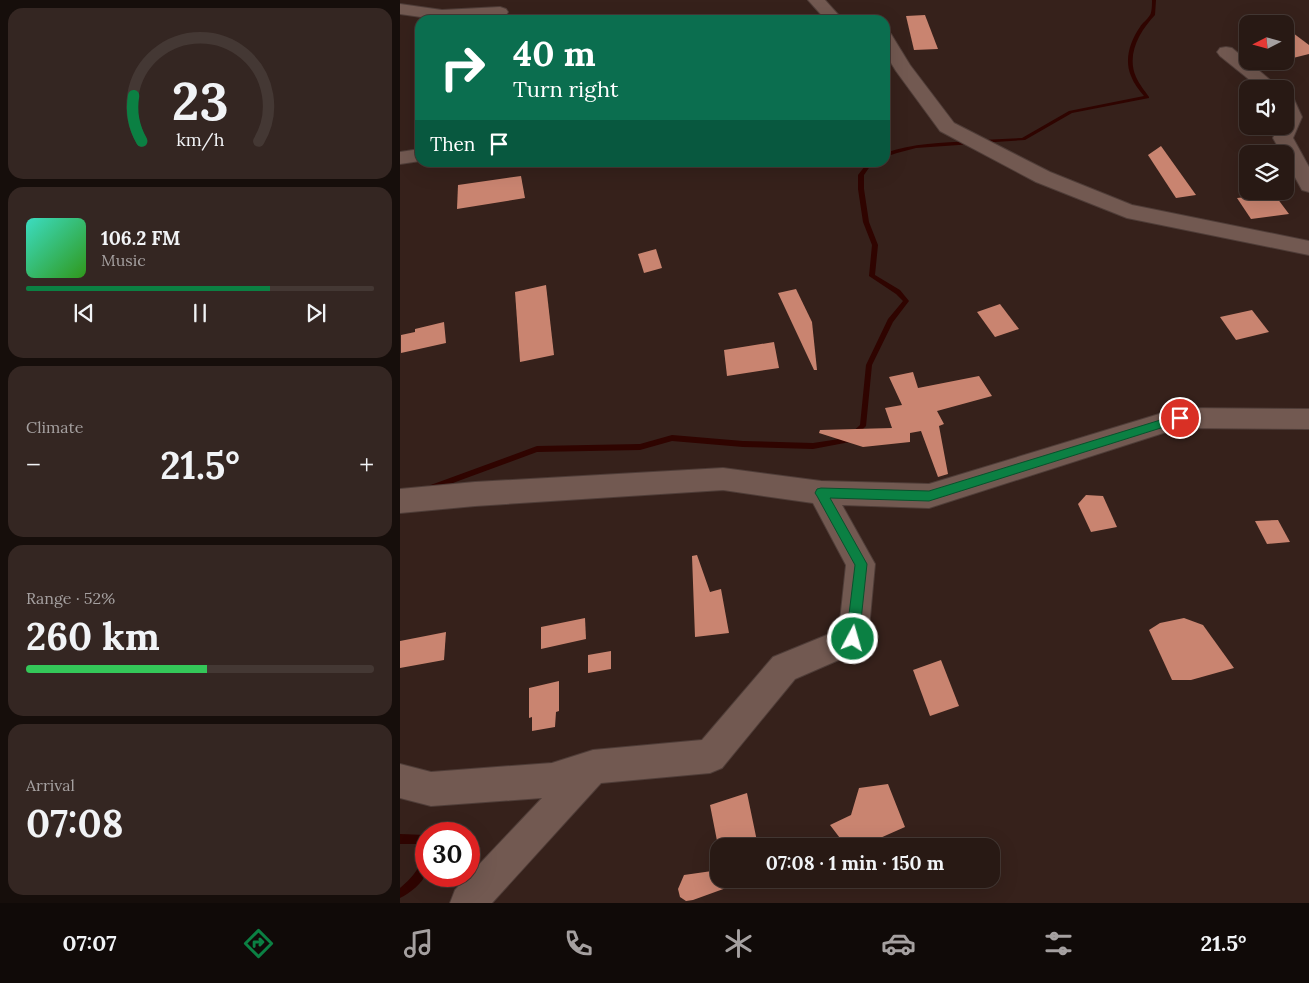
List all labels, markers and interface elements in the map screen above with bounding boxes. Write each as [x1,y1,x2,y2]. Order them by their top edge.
north arrow [1239,15,1294,70]
map controls [1239,15,1294,200]
text: 40 m [513,31,596,76]
icon: right [430,35,495,100]
text: 23 [172,68,228,134]
text: Turn right [513,75,618,103]
button: sound [1239,80,1294,135]
text: km/h [176,128,224,151]
icon: arrive [485,130,513,158]
text: Then [430,132,475,156]
button: layers [1239,145,1294,200]
text: 106.2 FM [101,226,181,250]
text: Music [101,250,146,270]
icon: previous [70,299,98,327]
icon: pause [186,299,214,327]
icon: next [302,299,330,327]
pin [1159,397,1201,439]
icon: arrive [1166,404,1194,432]
text: Climate [26,417,83,437]
text: 21.5° [160,441,240,489]
text: − [26,447,41,483]
text: + [359,447,374,483]
text: Range · 52% [26,588,115,608]
text: 260 km [26,612,160,660]
position arrow [826,612,878,664]
text: Arrival [26,775,75,795]
text: 07:08 [26,799,123,847]
speed limit sign: 30 [415,822,480,887]
text: 07:08 · 1 min · 150 m [766,851,944,875]
icon: directions [241,926,276,961]
icon: music [401,926,436,961]
icon: phone [561,926,596,961]
icon: climate [721,926,756,961]
icon: car [881,926,916,961]
icon: filters [1041,926,1076,961]
text: 07:07 [62,929,117,957]
text: 21.5° [1200,929,1247,957]

